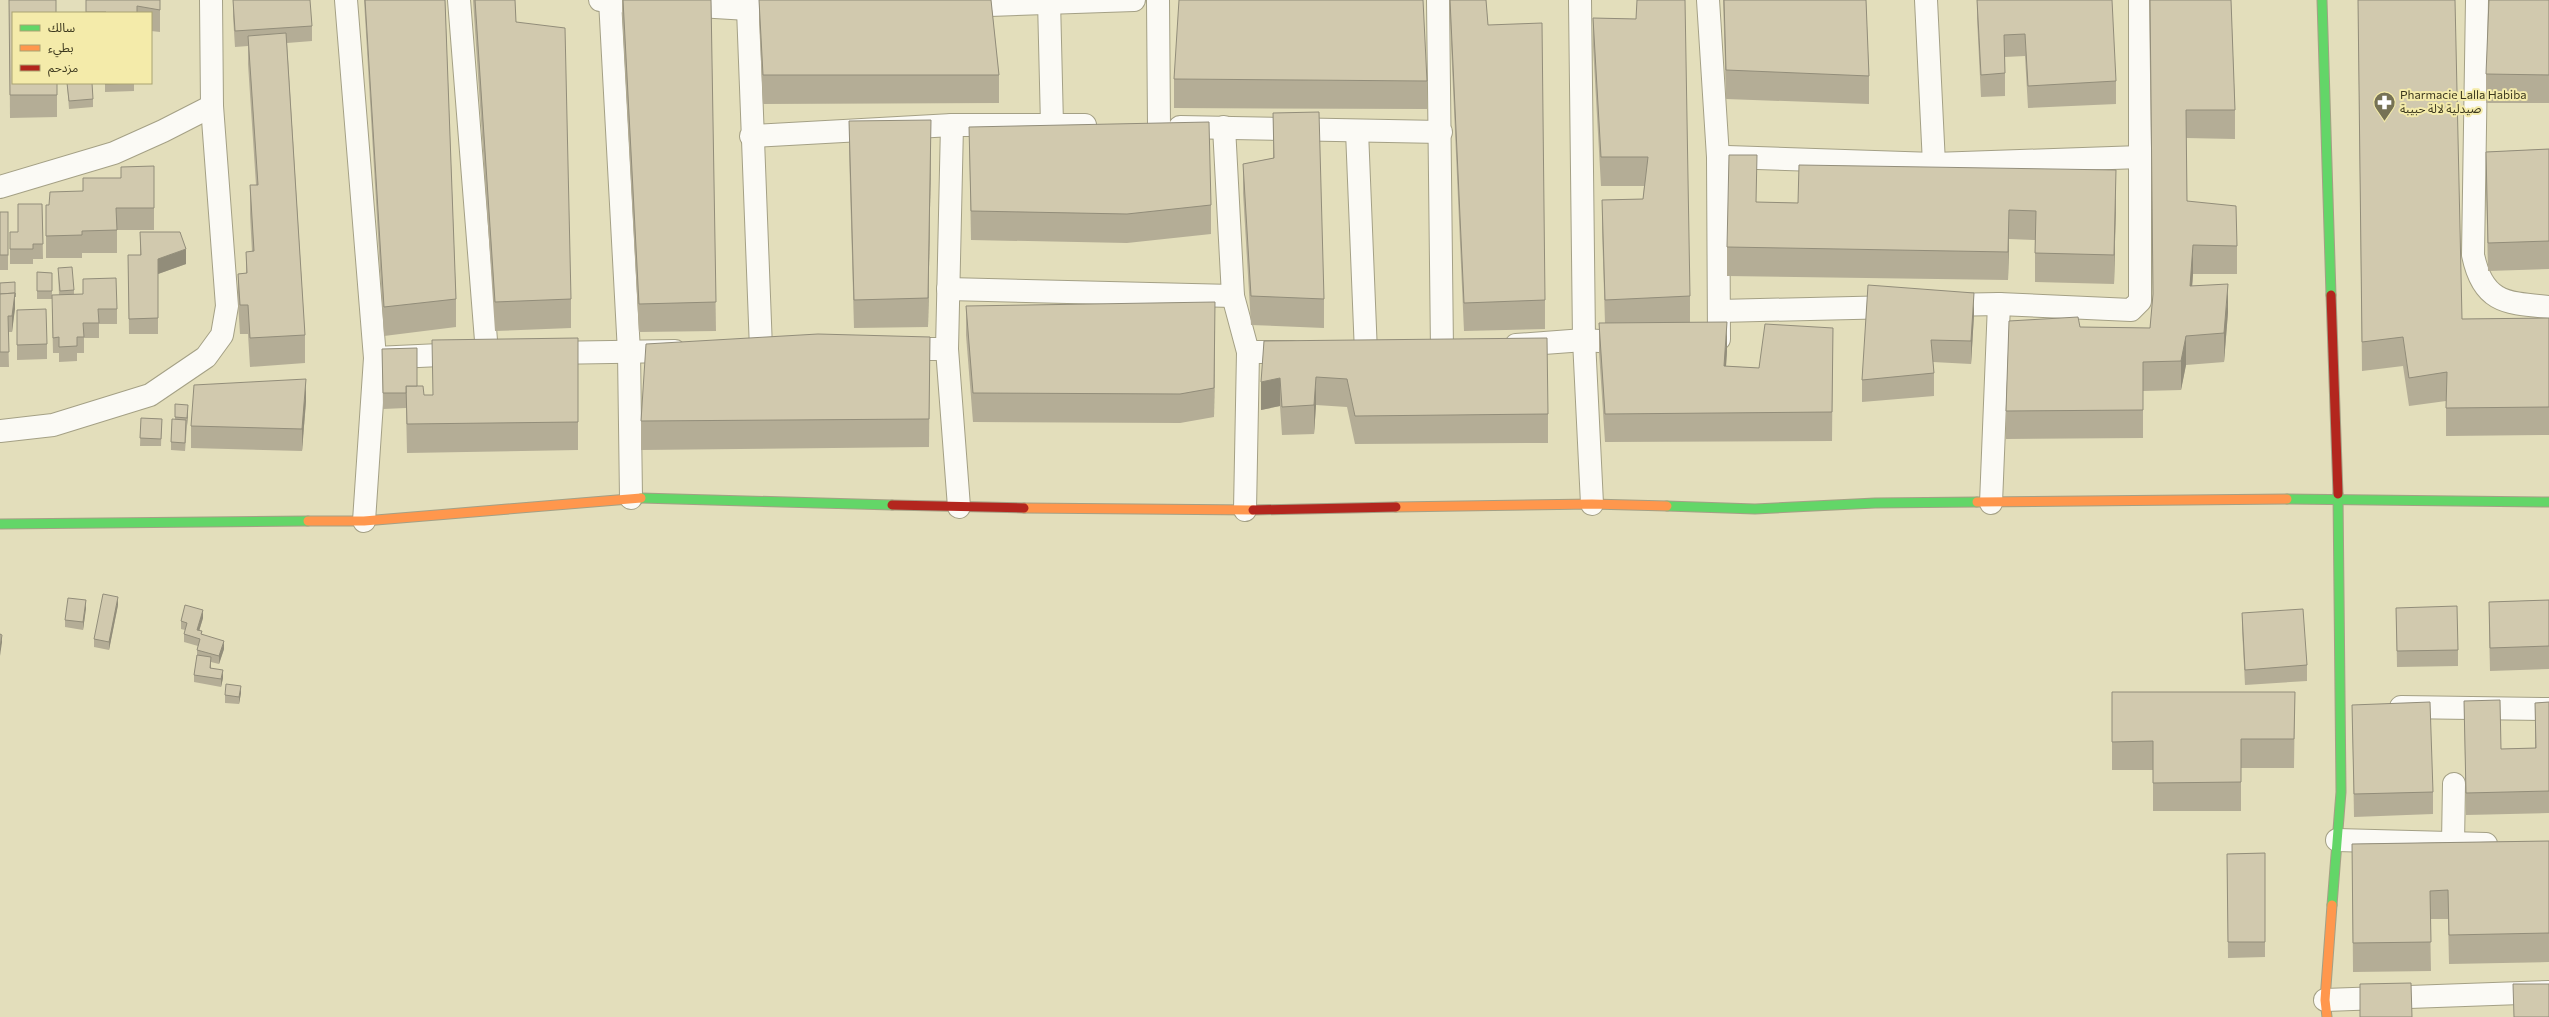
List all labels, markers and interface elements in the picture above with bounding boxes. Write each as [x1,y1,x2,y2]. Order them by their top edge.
legend [12,12,152,84]
text: سالك [48,20,75,34]
text: بطيء [48,40,74,58]
text: مزدحم [48,60,78,77]
place label: Pharmacie Lalla Habiba صيدلية لالة حبيبة [2400,87,2527,116]
pharmacy icon: Pharmacie Lalla Habiba صيدلية لالة حبيبة [2372,89,2398,122]

